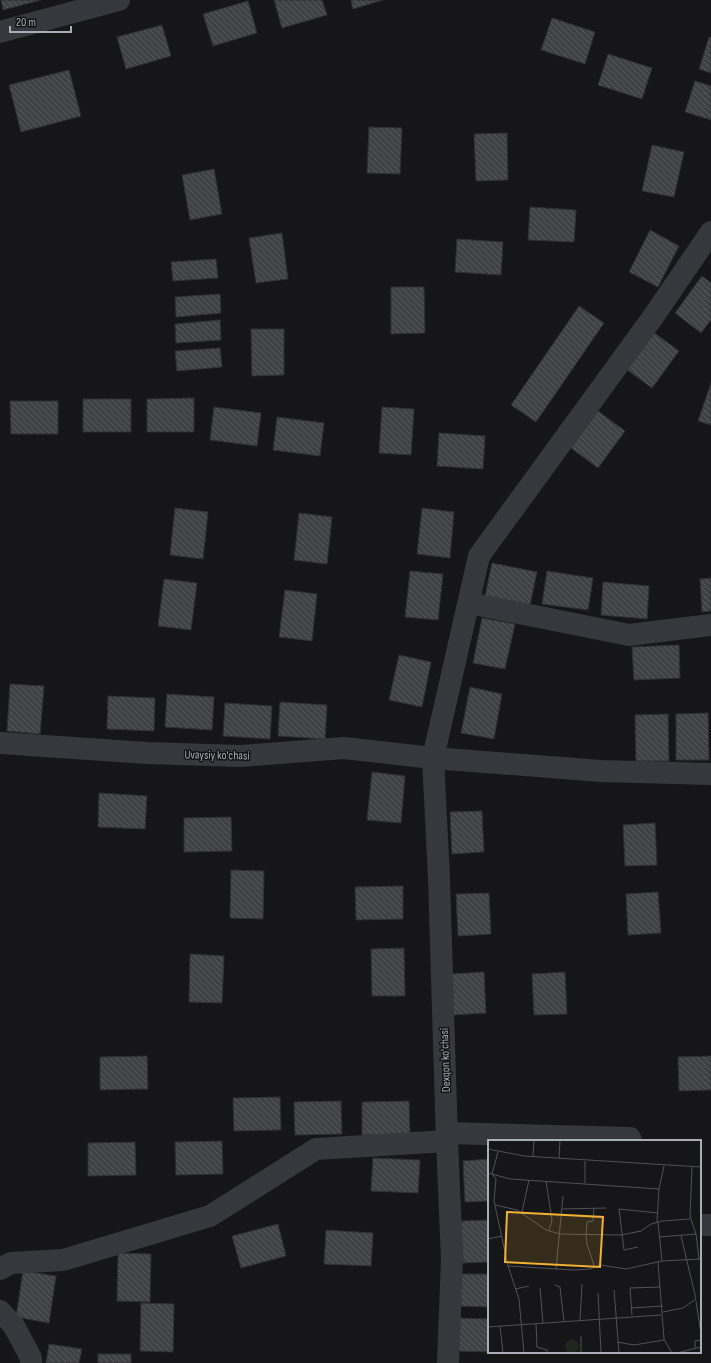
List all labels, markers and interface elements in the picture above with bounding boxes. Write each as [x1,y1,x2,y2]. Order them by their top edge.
scale bar [10,8,71,34]
text: 20 m [16,15,36,30]
street label: Uvaysiy ko'chasi [184,747,250,764]
street label: Dexqon ko'chasi [437,1028,454,1092]
inset map [488,1140,701,1353]

